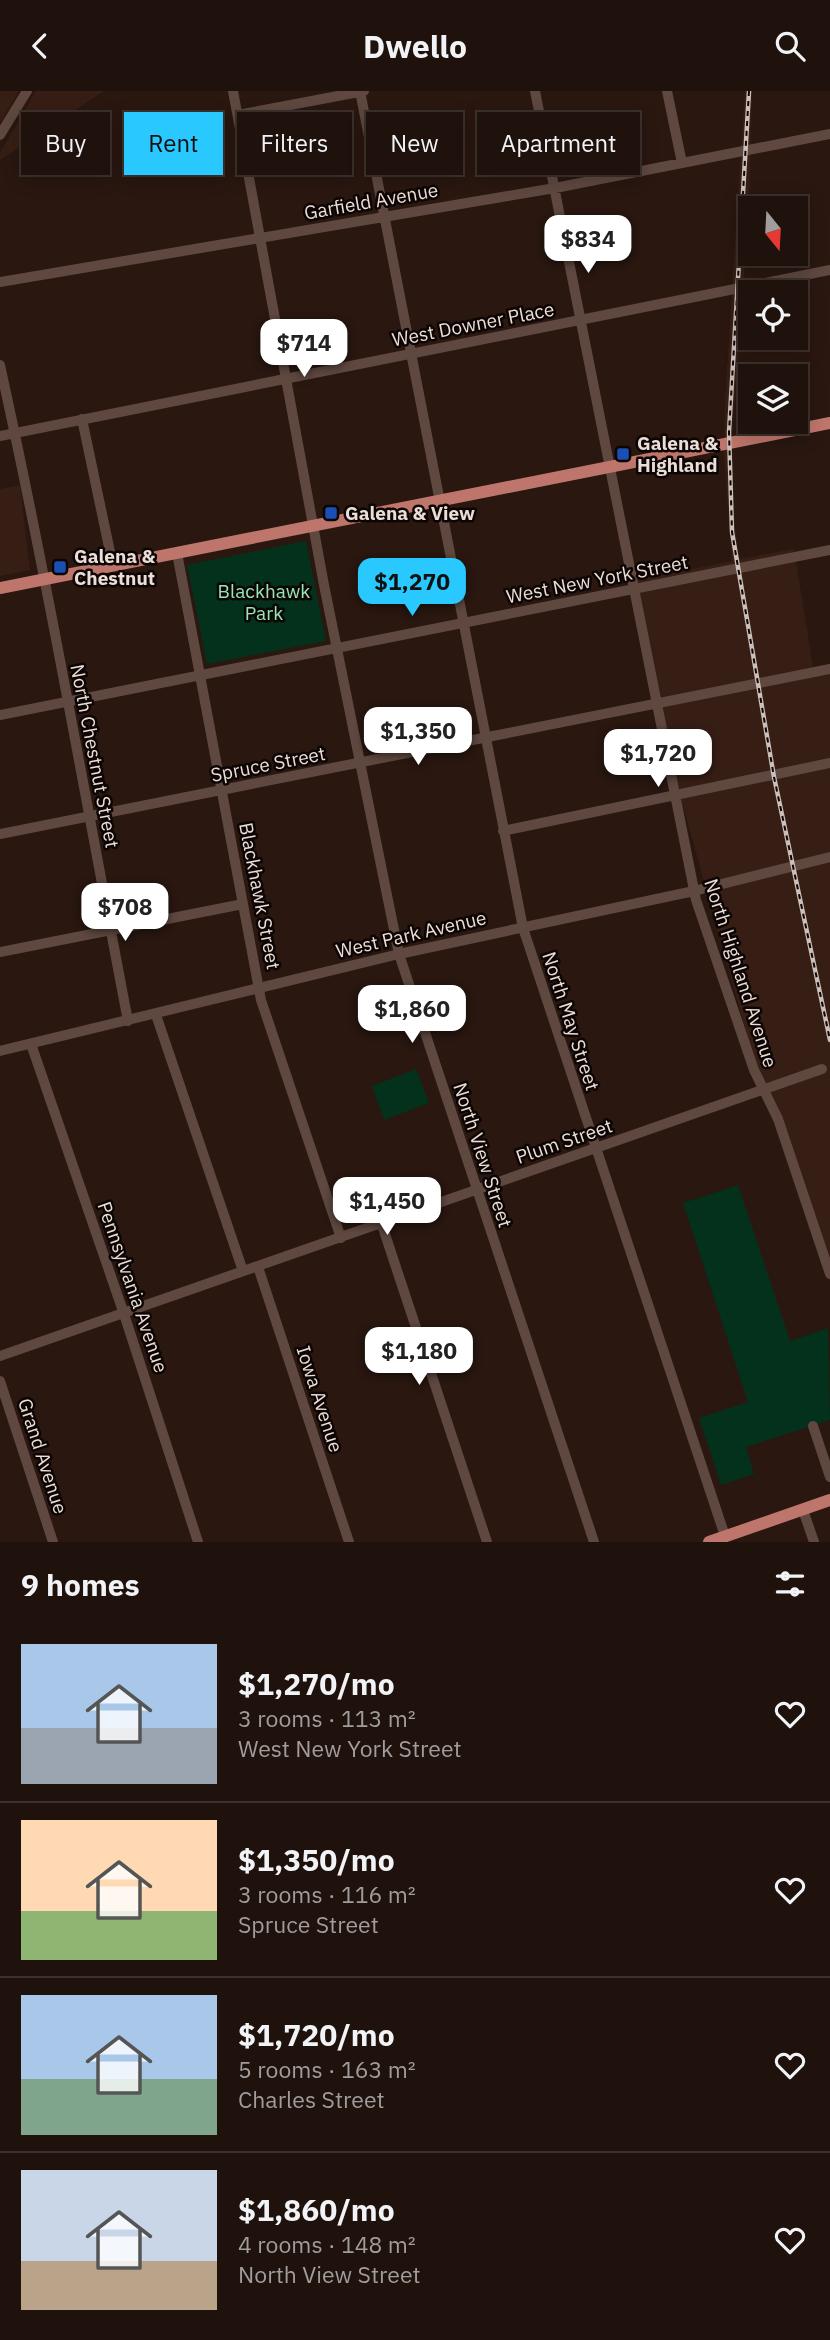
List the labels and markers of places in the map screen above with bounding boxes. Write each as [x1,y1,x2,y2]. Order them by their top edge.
pin: $834 [547,215,629,275]
pin: $714 [263,320,345,379]
place label: Galena & Highland [637,431,719,477]
marker: Galena & Highland [615,446,631,462]
place label: Galena & View [345,501,475,525]
marker: Galena & View [323,505,339,521]
place label: Galena & Chestnut [74,544,156,590]
marker: Galena & Chestnut [52,559,68,575]
pin: $1,270 [355,559,469,618]
pin: $1,350 [361,707,475,767]
pin: $1,720 [601,729,715,789]
pin: $708 [84,883,166,943]
pin: $1,860 [355,985,469,1045]
pin: $1,450 [330,1177,444,1237]
pin: $1,180 [362,1327,476,1387]

